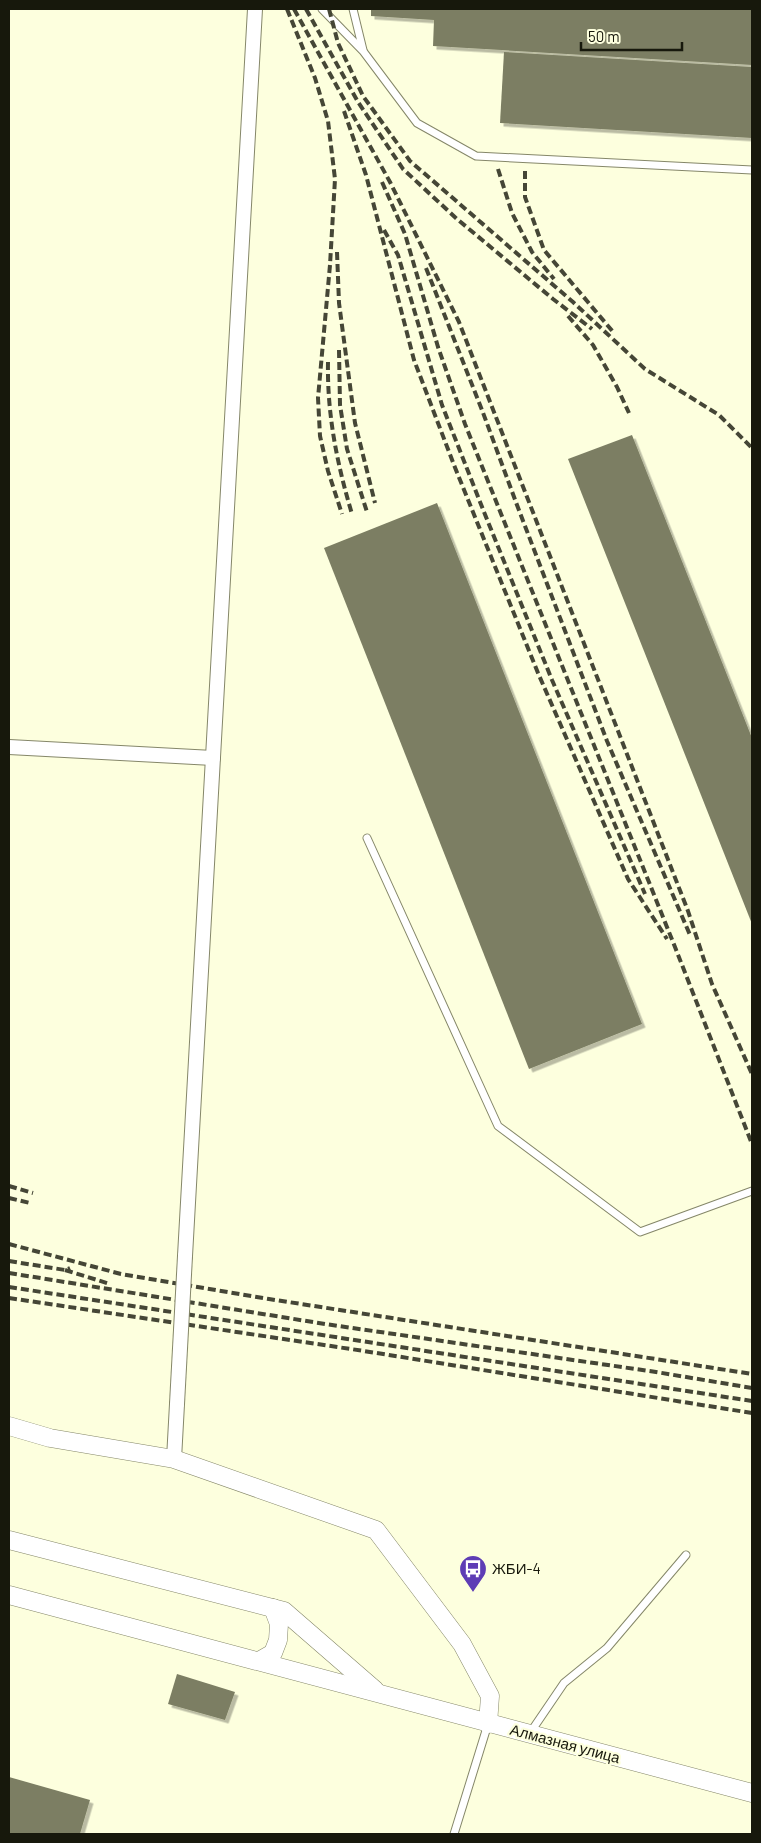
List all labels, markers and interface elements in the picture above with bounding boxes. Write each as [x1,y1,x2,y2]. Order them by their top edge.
scale bar [581,20,682,52]
text: 50 m [588,27,620,45]
bus stop icon: ЖБИ-4 [458,1554,488,1593]
place label: ЖБИ-4 [492,1559,541,1577]
street label: Алмазная улица [508,1720,623,1767]

